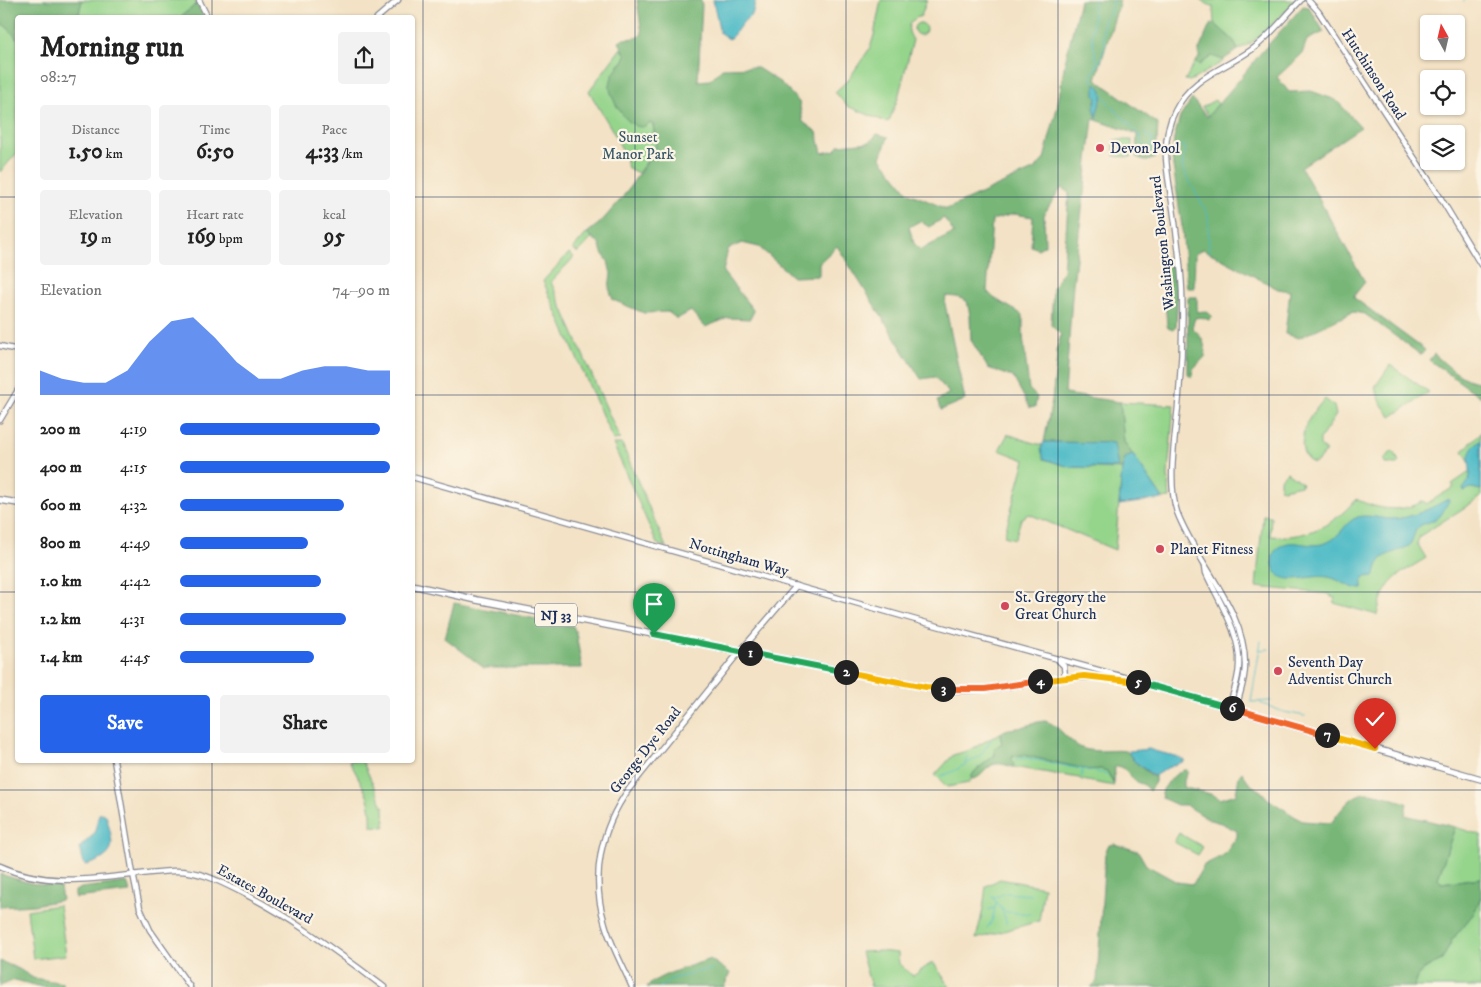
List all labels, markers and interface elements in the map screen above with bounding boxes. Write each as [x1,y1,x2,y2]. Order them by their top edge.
north arrow [1420,15,1465,60]
map controls [1420,15,1465,170]
street label: Hutchinson Road [1337,25,1410,124]
text: Morning run [40,30,184,65]
button: share [338,32,390,84]
text: 08:27 [40,67,77,87]
button: locate [1420,70,1465,115]
text: Distance [72,121,120,139]
text: Time [200,121,230,139]
text: Pace [321,121,347,139]
button: layers [1420,125,1465,170]
park label: Sunset Manor Park [602,128,675,164]
text: 1.50 [68,139,103,165]
text: 6:50 [196,139,234,165]
text: 4:33 [306,139,339,165]
place label: Devon Pool [1110,139,1180,158]
marker: Devon Pool [1094,142,1106,154]
text: km [103,145,123,163]
text: /km [339,145,363,163]
street label: Washington Boulevard [1146,174,1179,312]
text: Elevation [69,206,123,224]
text: Heart rate [186,206,244,224]
text: kcal [323,206,346,224]
text: 19 [80,224,98,250]
text: 169 [187,224,216,250]
text: 95 [324,224,345,250]
text: m [98,230,112,248]
text: bpm [216,230,243,248]
text: Elevation [40,280,102,300]
text: 74–90 m [332,280,390,300]
text: 200 m [40,419,81,439]
text: 4:19 [120,419,147,439]
text: 400 m [40,457,82,477]
text: 4:15 [120,457,147,477]
text: 600 m [40,495,81,515]
text: 4:32 [120,495,147,515]
text: 800 m [40,533,81,553]
text: 4:49 [120,533,151,553]
street label: Nottingham Way [687,534,792,581]
place label: Planet Fitness [1170,540,1253,559]
marker: Planet Fitness [1154,543,1166,555]
text: 1.0 km [40,571,82,591]
text: 4:42 [120,571,150,591]
pin [633,583,675,634]
place label: St. Gregory the Great Church [1015,588,1106,624]
icon: arrive [640,590,668,618]
marker: St. Gregory the Great Church [999,600,1011,612]
road number: NJ 33 [535,604,577,626]
text: 1.2 km [40,609,81,629]
text: 4:31 [120,609,145,629]
pin: 1 [738,640,762,666]
text: 1 [748,644,753,662]
text: 1.4 km [40,647,82,667]
text: 4:45 [120,647,150,667]
place label: Seventh Day Adventist Church [1288,653,1392,689]
pin: 2 [834,660,858,684]
text: 2 [843,663,850,681]
marker: Seventh Day Adventist Church [1272,665,1284,677]
pin: 4 [1028,668,1052,694]
pin: 5 [1126,670,1150,694]
text: 4 [1036,672,1045,690]
text: 5 [1135,673,1142,691]
pin: 3 [930,676,956,702]
text: 3 [941,680,946,698]
button: Save [40,695,210,753]
button: Share [220,695,390,753]
pin: 6 [1220,696,1244,720]
pin [1354,698,1396,749]
text: 6 [1229,699,1236,717]
street label: George Dye Road [606,703,686,798]
icon: check [1361,705,1389,733]
pin: 7 [1314,722,1340,748]
text: 7 [1324,726,1331,744]
street label: Estates Boulevard [213,860,316,929]

